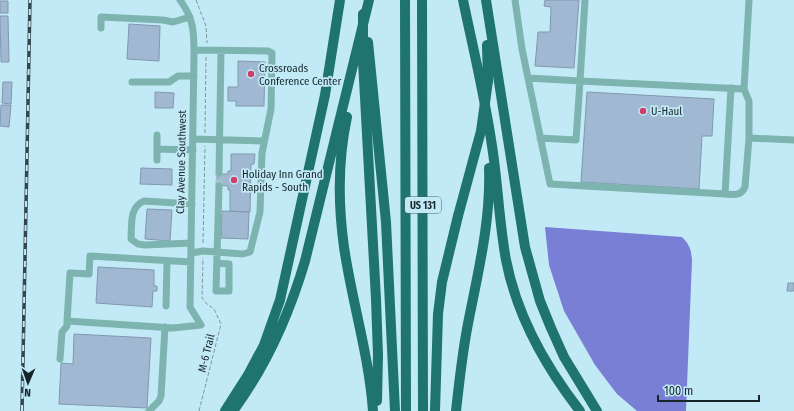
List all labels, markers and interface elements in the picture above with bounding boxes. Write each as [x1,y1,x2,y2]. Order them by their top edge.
place label: Crossroads Conference Center [259,62,341,88]
marker: Crossroads Conference Center [246,69,256,79]
place label: U-Haul [651,105,682,118]
marker: U-Haul [638,106,648,116]
street label: Clay Avenue Southwest [174,110,189,214]
place label: Holiday Inn Grand Rapids - South [242,168,323,194]
marker: Holiday Inn Grand Rapids - South [229,175,239,185]
road number: US 131 [405,197,441,213]
street label: M-6 Trail [195,332,218,374]
north arrow [8,363,48,403]
scale bar [658,377,759,403]
text: 100 m [664,384,693,398]
text: N [24,386,31,399]

